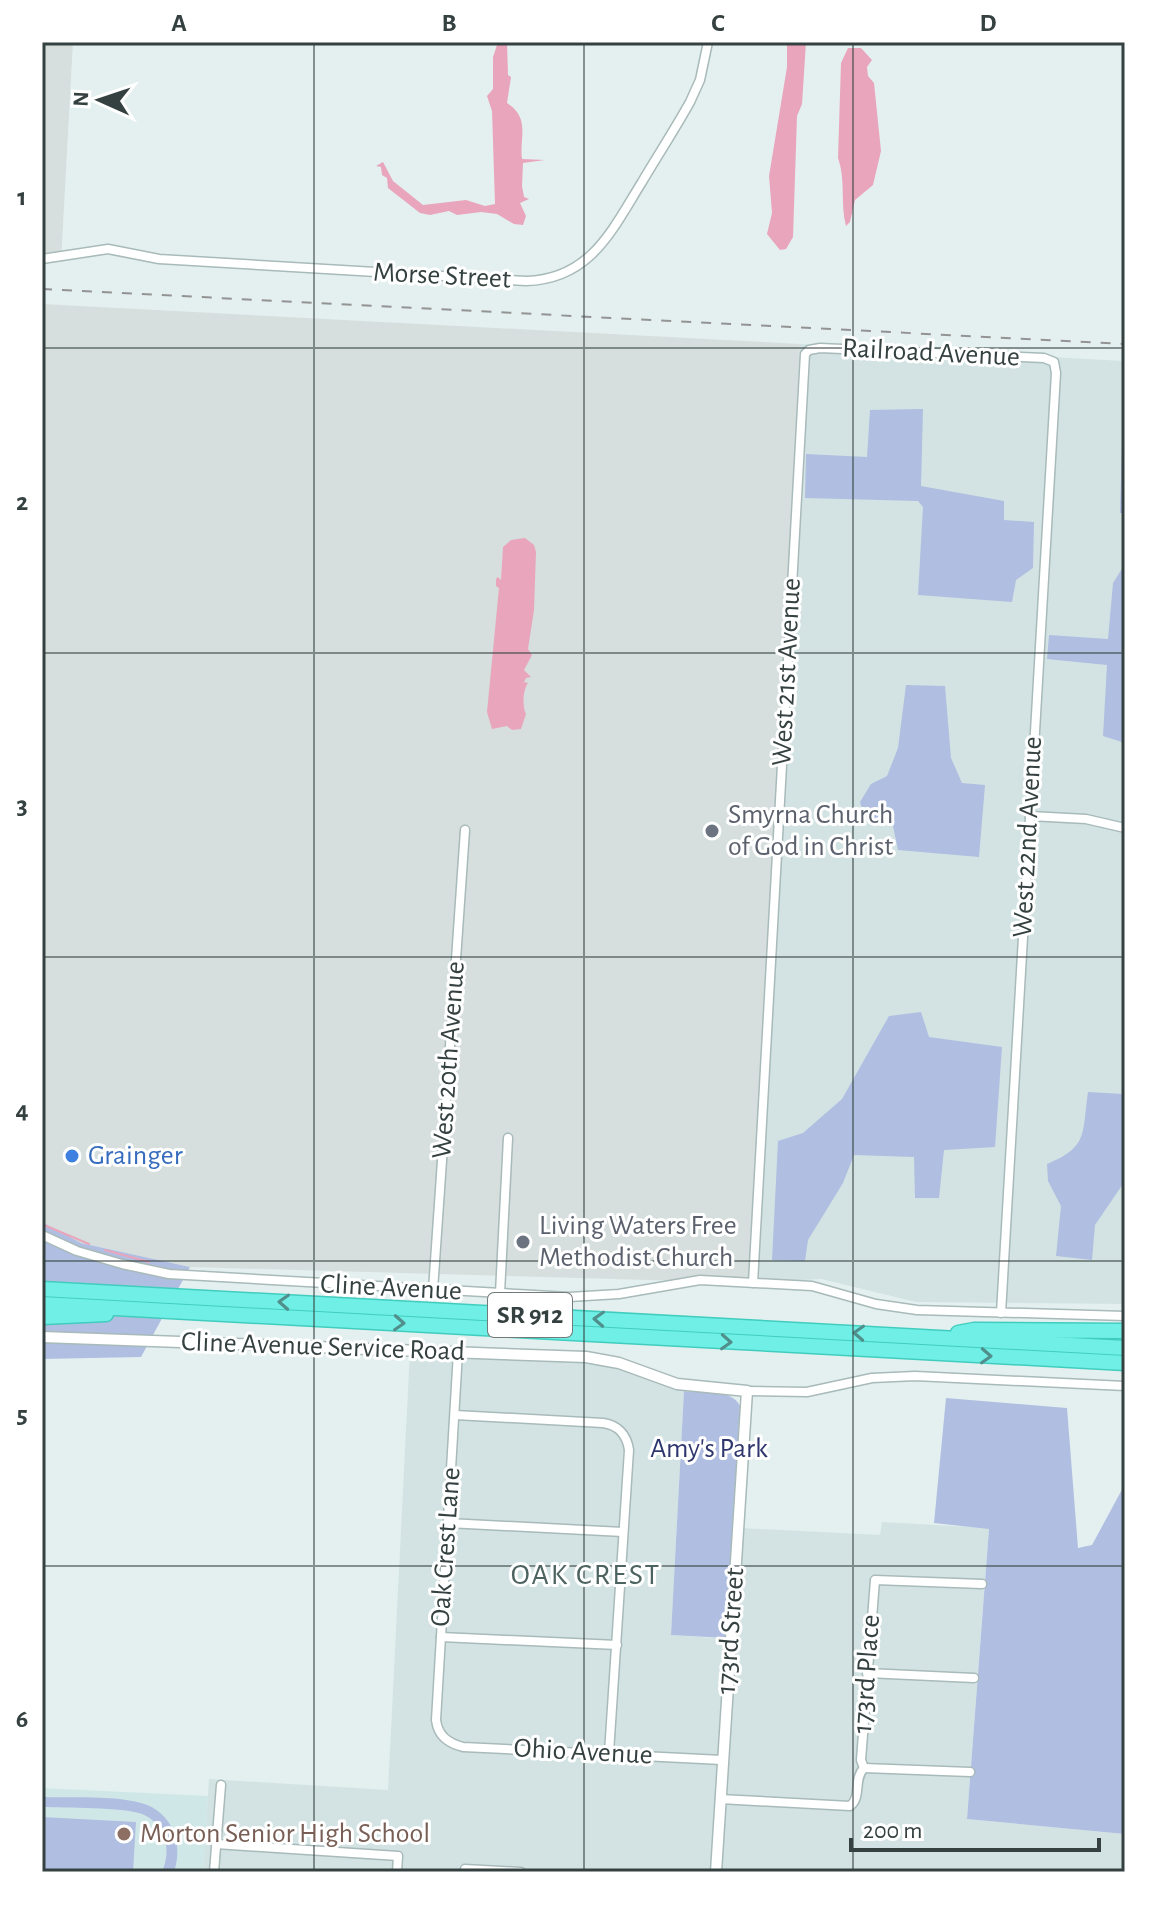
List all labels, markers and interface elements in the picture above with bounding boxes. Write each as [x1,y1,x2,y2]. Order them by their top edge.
text: A [171,10,187,36]
text: B [441,10,457,36]
text: C [711,10,725,36]
text: D [979,10,997,36]
north arrow [60,60,140,140]
text: N [70,91,92,107]
text: 1 [17,184,27,210]
street label: Morse Street [372,258,512,294]
street label: Railroad Avenue [841,334,1021,372]
text: 2 [16,489,28,515]
street label: West 21st Avenue [768,577,806,767]
street label: West 22nd Avenue [1009,736,1047,938]
text: 3 [16,793,28,819]
place label: Smyrna Church of God in Christ [728,801,893,861]
marker: Smyrna Church of God in Christ [703,822,721,840]
street label: West 20th Avenue [428,960,470,1160]
text: 4 [15,1097,29,1123]
place label: Grainger [88,1142,183,1170]
marker: Grainger [63,1147,81,1165]
place label: Living Waters Free Methodist Church [539,1212,737,1272]
marker: Living Waters Free Methodist Church [514,1233,532,1251]
street label: Cline Avenue [319,1270,463,1306]
one-way arrow [277,1293,290,1310]
road number: SR 912 [488,1293,572,1337]
one-way arrow [592,1311,605,1328]
one-way arrow [393,1314,406,1331]
one-way arrow [852,1325,865,1342]
street label: Cline Avenue Service Road [181,1328,465,1366]
one-way arrow [720,1333,733,1350]
one-way arrow [980,1347,993,1364]
text: 5 [16,1402,28,1428]
park label: Amy's Park [650,1435,768,1463]
street label: Oak Crest Lane [426,1466,466,1628]
district label: OAK CREST [511,1560,661,1590]
street label: 173rd Street [713,1567,749,1695]
street label: 173rd Place [849,1614,885,1734]
text: 6 [16,1706,28,1732]
street label: Ohio Avenue [513,1734,653,1770]
scale bar [851,1802,1099,1852]
text: 200 m [863,1819,922,1843]
place label: Morton Senior High School [140,1820,430,1848]
marker: Morton Senior High School [115,1825,133,1843]

